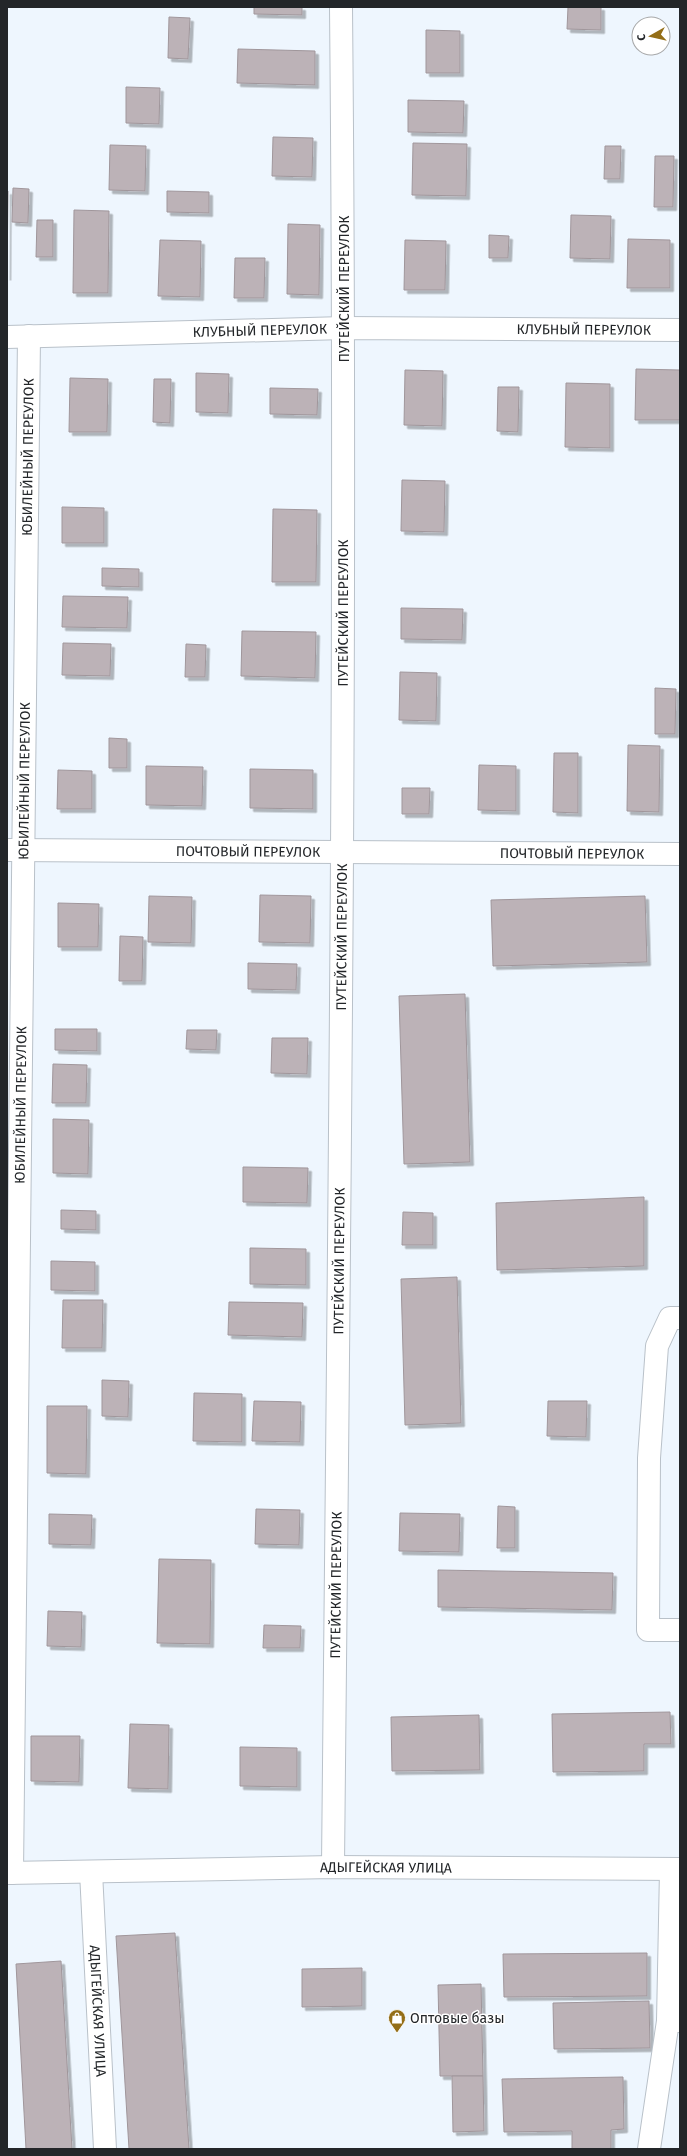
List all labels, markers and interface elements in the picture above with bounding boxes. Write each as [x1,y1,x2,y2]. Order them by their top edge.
north arrow [631,16,671,56]
text: С [635,33,648,41]
street label: ПУТЕЙСКИЙ ПЕРЕУЛОК [336,215,353,363]
street label: КЛУБНЫЙ ПЕРЕУЛОК [192,320,328,341]
street label: КЛУБНЫЙ ПЕРЕУЛОК [517,321,652,338]
street label: ЮБИЛЕЙНЫЙ ПЕРЕУЛОК [18,377,37,536]
street label: ПУТЕЙСКИЙ ПЕРЕУЛОК [334,539,352,687]
street label: ЮБИЛЕЙНЫЙ ПЕРЕУЛОК [15,701,33,860]
street label: ПОЧТОВЫЙ ПЕРЕУЛОК [176,843,321,860]
street label: ПОЧТОВЫЙ ПЕРЕУЛОК [500,844,645,862]
street label: ПУТЕЙСКИЙ ПЕРЕУЛОК [332,863,350,1011]
street label: ЮБИЛЕЙНЫЙ ПЕРЕУЛОК [11,1025,30,1184]
street label: ПУТЕЙСКИЙ ПЕРЕУЛОК [330,1187,348,1335]
street label: ПУТЕЙСКИЙ ПЕРЕУЛОК [327,1511,345,1659]
street label: АДЫГЕЙСКАЯ УЛИЦА [320,1858,452,1876]
street label: АДЫГЕЙСКАЯ УЛИЦА [86,1944,110,2077]
shop icon: Оптовые базы [387,2008,407,2033]
place label: Оптовые базы [410,2010,504,2027]

